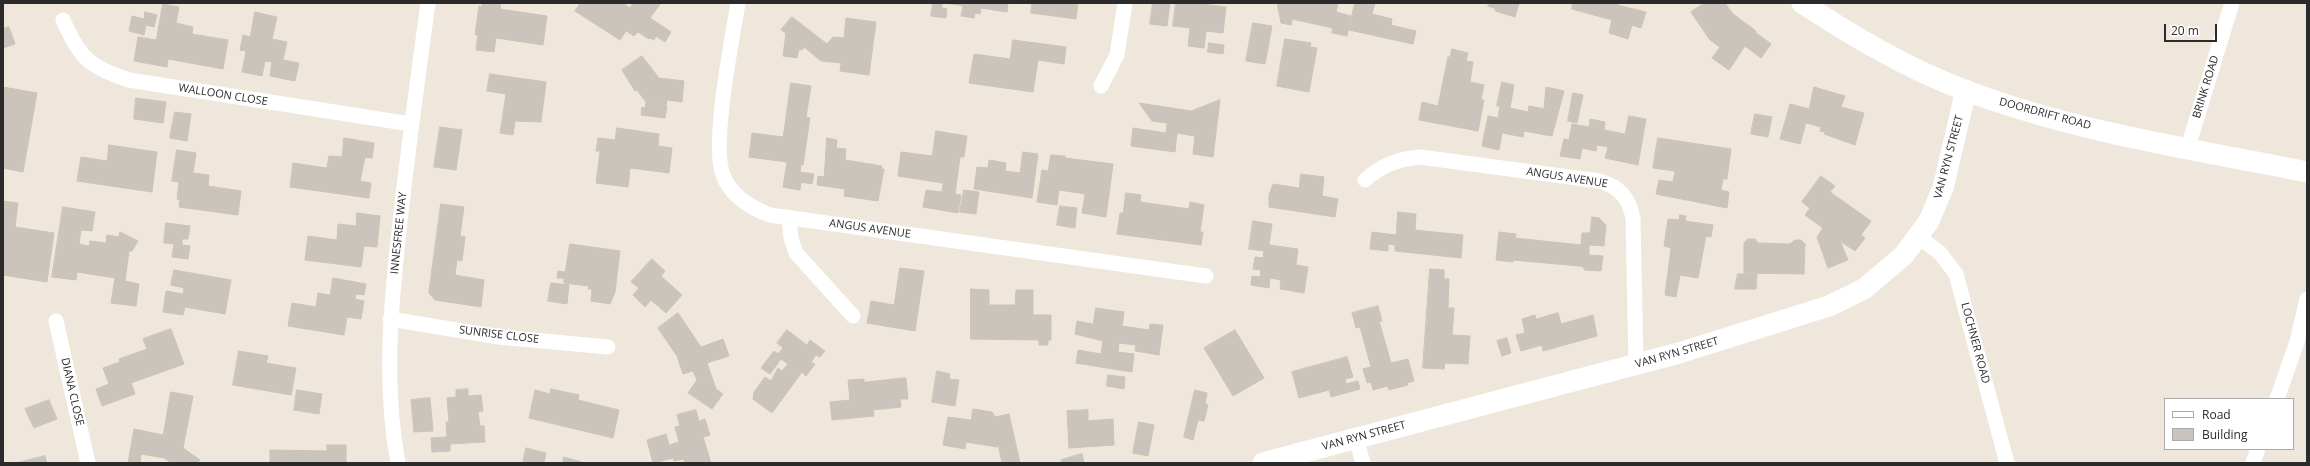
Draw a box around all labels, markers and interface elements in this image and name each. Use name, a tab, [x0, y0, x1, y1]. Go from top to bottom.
scale bar	[2166, 16, 2219, 42]
text: 20 m	[2171, 22, 2199, 39]
street label: BRINK ROAD	[2190, 54, 2222, 120]
street label: WALLOON CLOSE	[177, 81, 269, 109]
street label: DOORDRIFT ROAD	[1998, 95, 2092, 133]
street label: VAN RYN STREET	[1932, 114, 1966, 200]
street label: ANGUS AVENUE	[1525, 165, 1609, 191]
street label: INNESFREE WAY	[388, 191, 410, 275]
street label: ANGUS AVENUE	[828, 217, 912, 241]
street label: LOCHNER ROAD	[1958, 301, 1992, 385]
street label: SUNRISE CLOSE	[458, 324, 540, 346]
street label: VAN RYN STREET	[1634, 335, 1720, 371]
street label: DIANA CLOSE	[58, 357, 86, 427]
legend	[2164, 398, 2294, 450]
text: Road	[2202, 406, 2231, 423]
street label: VAN RYN STREET	[1321, 419, 1407, 453]
text: Building	[2202, 426, 2247, 443]

